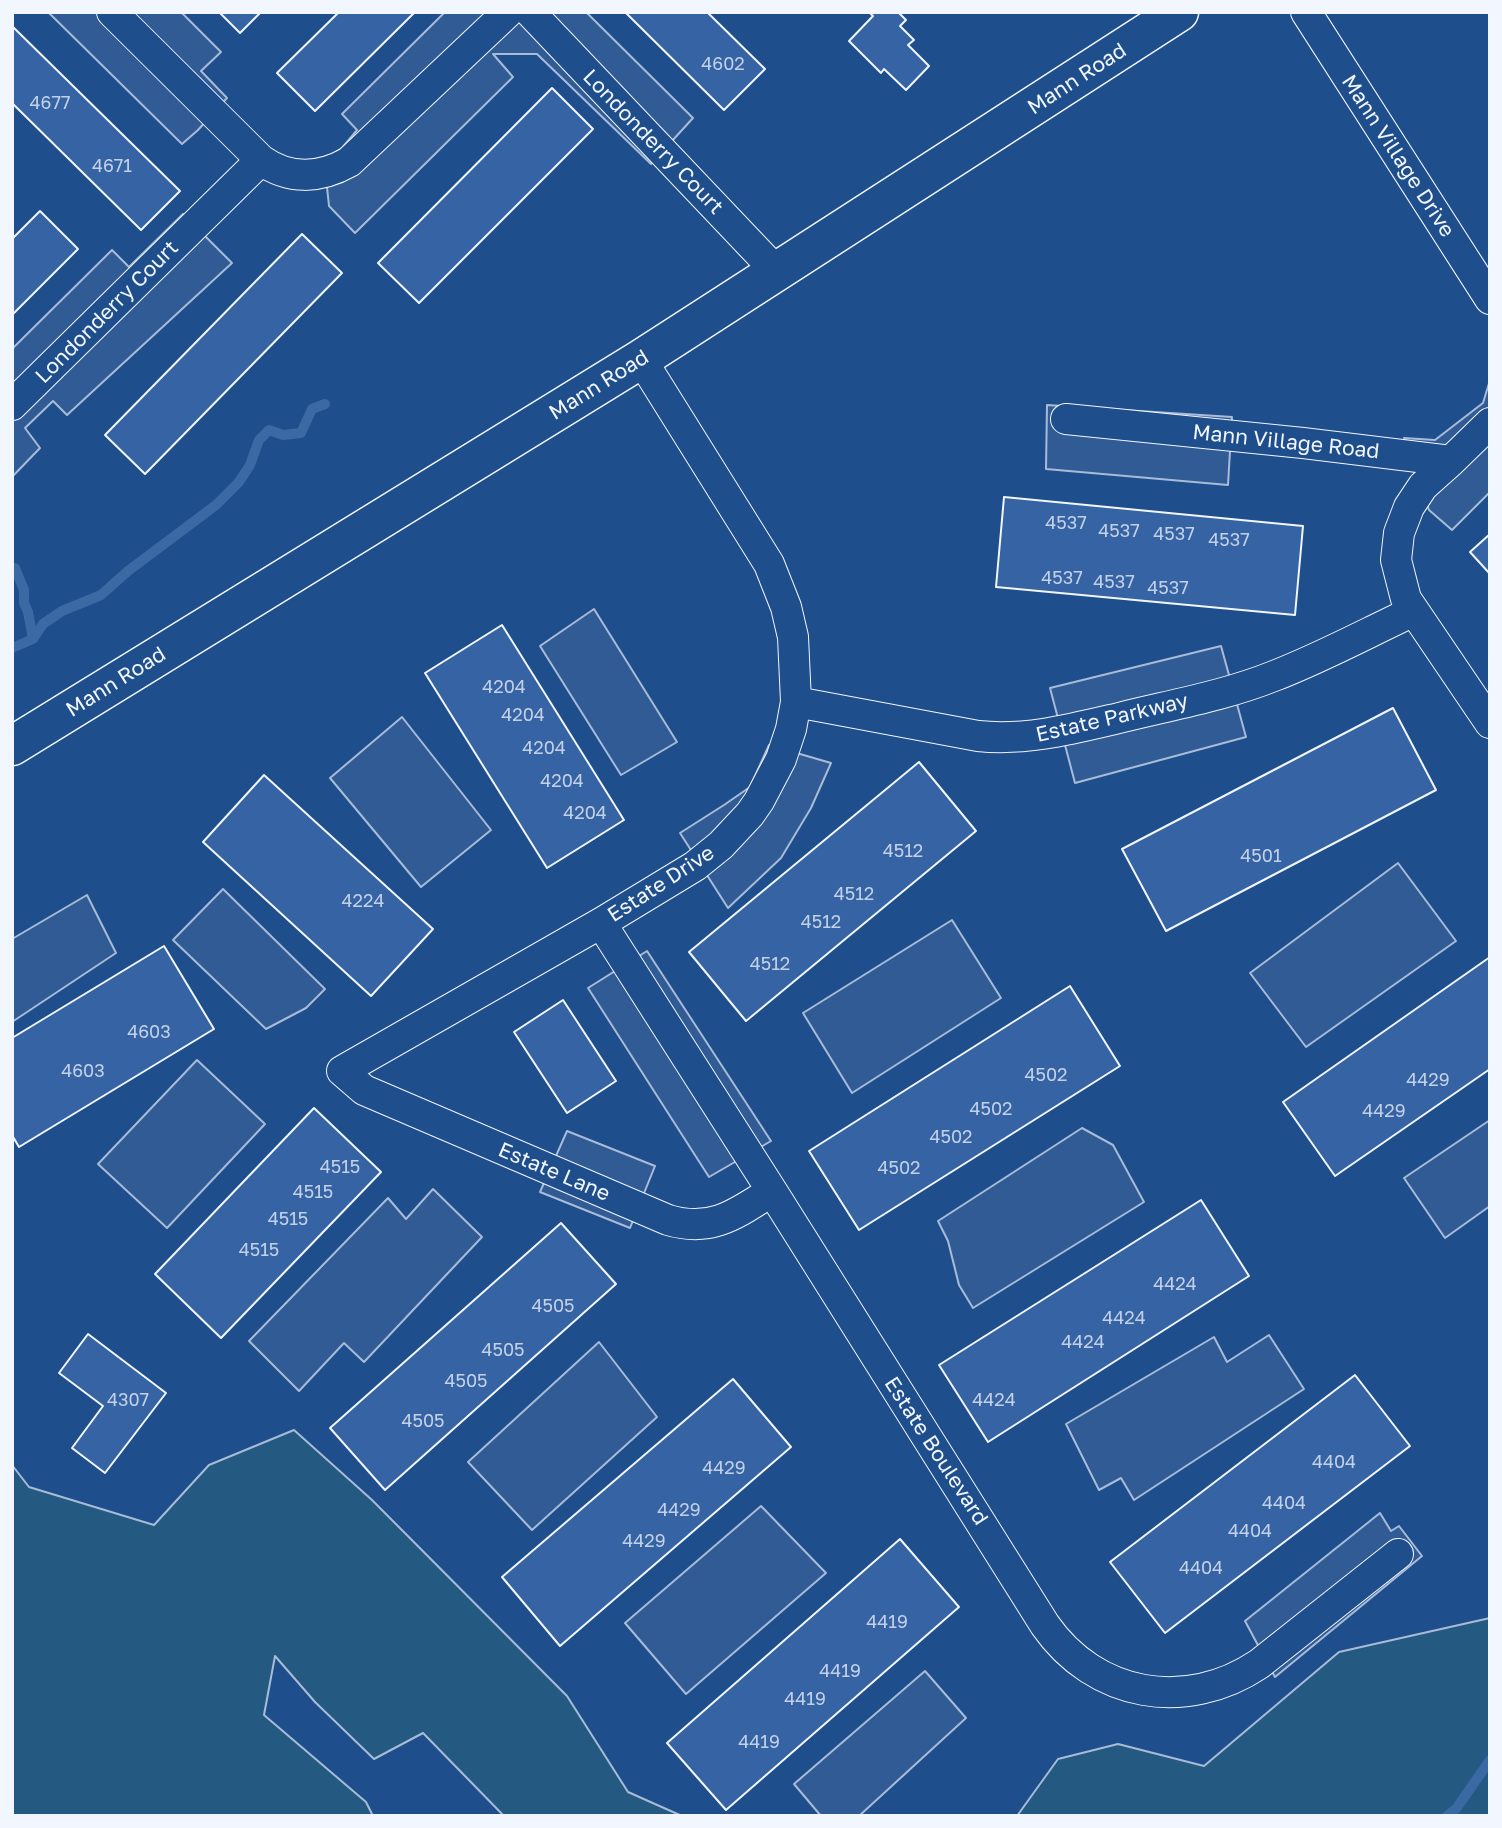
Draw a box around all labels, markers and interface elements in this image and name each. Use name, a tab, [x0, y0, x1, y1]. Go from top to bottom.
street label: Mann Road	[1023, 38, 1131, 120]
house number: 4602	[701, 53, 745, 75]
street label: Londonderry Court	[577, 64, 729, 220]
street label: Mann Village Drive	[1336, 70, 1460, 242]
house number: 4677	[30, 92, 70, 114]
house number: 4671	[92, 155, 132, 177]
street label: Londonderry Court	[30, 235, 184, 389]
street label: Mann Road	[545, 345, 653, 425]
street label: Mann Village Road	[1191, 420, 1381, 464]
house number: 4537	[1045, 512, 1087, 534]
house number: 4537	[1098, 520, 1140, 542]
house number: 4537	[1153, 523, 1195, 545]
house number: 4537	[1208, 529, 1250, 551]
house number: 4537	[1041, 567, 1083, 589]
house number: 4537	[1093, 571, 1135, 593]
house number: 4537	[1147, 577, 1189, 599]
street label: Mann Road	[62, 642, 170, 722]
house number: 4204	[482, 676, 526, 698]
street label: Estate Parkway	[1034, 688, 1190, 748]
house number: 4204	[501, 704, 545, 726]
house number: 4204	[522, 737, 566, 759]
house number: 4204	[540, 770, 584, 792]
house number: 4204	[563, 802, 607, 824]
street label: Estate Drive	[603, 840, 719, 928]
house number: 4512	[883, 840, 923, 862]
house number: 4501	[1240, 845, 1282, 867]
house number: 4512	[834, 883, 874, 905]
house number: 4224	[342, 890, 384, 912]
house number: 4512	[801, 911, 841, 933]
house number: 4512	[750, 953, 790, 975]
house number: 4603	[127, 1021, 171, 1043]
house number: 4603	[61, 1060, 105, 1082]
house number: 4502	[1024, 1064, 1068, 1086]
house number: 4429	[1406, 1069, 1450, 1091]
house number: 4502	[969, 1098, 1013, 1120]
house number: 4429	[1362, 1100, 1406, 1122]
house number: 4502	[929, 1126, 973, 1148]
street label: Estate Lane	[494, 1137, 614, 1207]
house number: 4515	[320, 1156, 360, 1178]
house number: 4502	[877, 1157, 921, 1179]
house number: 4515	[293, 1181, 333, 1203]
house number: 4515	[268, 1208, 308, 1230]
house number: 4515	[239, 1239, 279, 1261]
house number: 4424	[1153, 1273, 1197, 1295]
house number: 4505	[531, 1295, 575, 1317]
house number: 4424	[1102, 1307, 1146, 1329]
house number: 4424	[1061, 1331, 1105, 1353]
house number: 4505	[481, 1339, 525, 1361]
house number: 4505	[444, 1370, 488, 1392]
street label: Estate Boulevard	[879, 1372, 993, 1530]
house number: 4307	[107, 1389, 149, 1411]
house number: 4424	[972, 1389, 1016, 1411]
house number: 4505	[401, 1410, 445, 1432]
house number: 4404	[1312, 1451, 1356, 1473]
house number: 4429	[702, 1457, 746, 1479]
house number: 4404	[1262, 1492, 1306, 1514]
house number: 4429	[657, 1499, 701, 1521]
house number: 4404	[1228, 1520, 1272, 1542]
house number: 4429	[622, 1530, 666, 1552]
house number: 4404	[1179, 1557, 1223, 1579]
house number: 4419	[866, 1611, 908, 1633]
house number: 4419	[819, 1660, 861, 1682]
house number: 4419	[784, 1688, 826, 1710]
house number: 4419	[738, 1731, 780, 1753]

